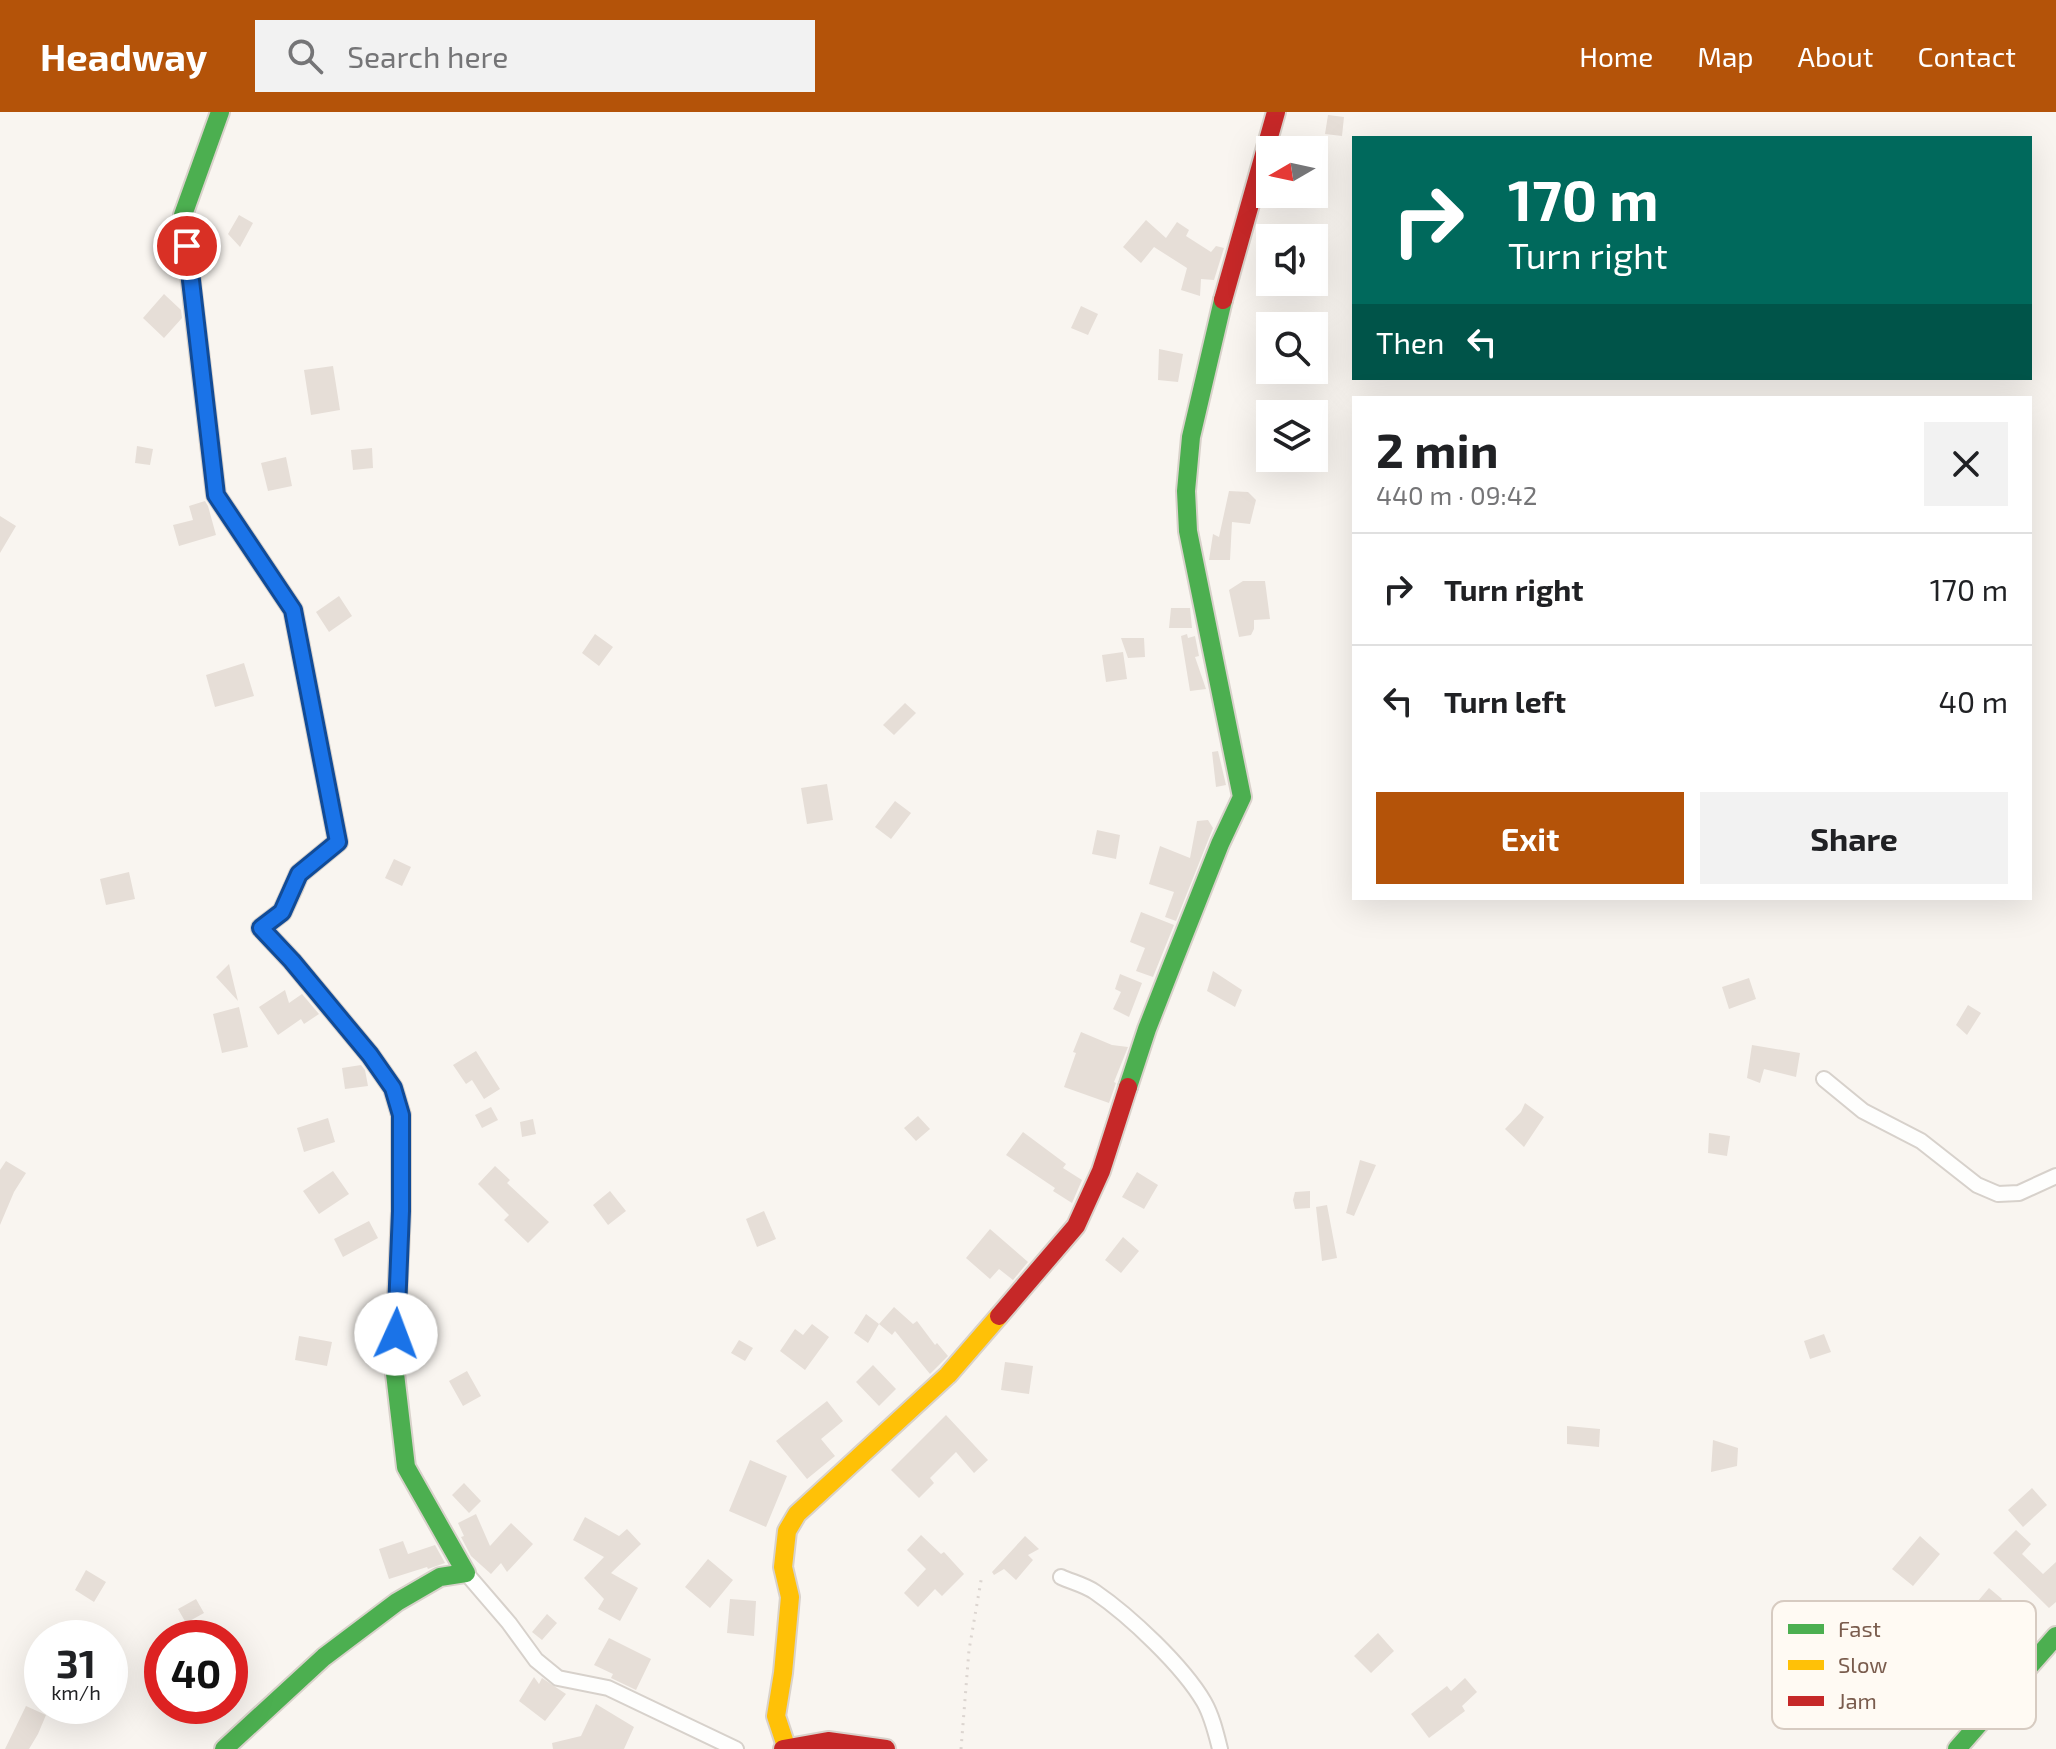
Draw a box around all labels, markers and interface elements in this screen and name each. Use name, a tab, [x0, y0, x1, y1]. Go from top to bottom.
search box	[255, 20, 815, 92]
text: Headway	[40, 33, 207, 79]
icon: search	[283, 34, 327, 78]
text: Search here	[347, 38, 508, 74]
text: Home	[1579, 39, 1653, 73]
text: Map	[1697, 39, 1754, 73]
text: About	[1798, 39, 1873, 73]
text: Contact	[1917, 39, 2016, 73]
north arrow	[1256, 136, 1328, 208]
map controls	[1256, 136, 1328, 472]
text: 170 m	[1508, 165, 1659, 232]
icon: right	[1376, 168, 1480, 272]
pin	[153, 212, 221, 280]
icon: arrive	[165, 224, 209, 268]
button: sound	[1256, 224, 1328, 296]
text: Turn right	[1508, 233, 1668, 276]
button: search	[1256, 312, 1328, 384]
icon: left	[1460, 320, 1504, 364]
text: Then	[1376, 324, 1444, 360]
button: layers	[1256, 400, 1328, 472]
text: 2 min	[1376, 420, 1499, 478]
button: close	[1924, 422, 2008, 506]
text: 440 m · 09:42	[1376, 479, 1537, 510]
icon: right	[1376, 567, 1420, 611]
text: Turn right	[1444, 571, 1584, 607]
text: 170 m	[1930, 571, 2008, 607]
icon: left	[1376, 679, 1420, 723]
text: Turn left	[1444, 683, 1566, 719]
text: 40 m	[1938, 683, 2008, 719]
button: Exit	[1376, 792, 1684, 884]
button: Share	[1700, 792, 2008, 884]
position arrow	[354, 1292, 438, 1376]
legend	[1772, 1601, 2036, 1729]
text: Fast	[1838, 1615, 1881, 1641]
speed limit sign: 40	[144, 1620, 248, 1724]
text: 31	[56, 1638, 96, 1686]
text: Slow	[1838, 1651, 1887, 1677]
text: km/h	[51, 1680, 101, 1704]
text: Jam	[1838, 1687, 1877, 1713]

